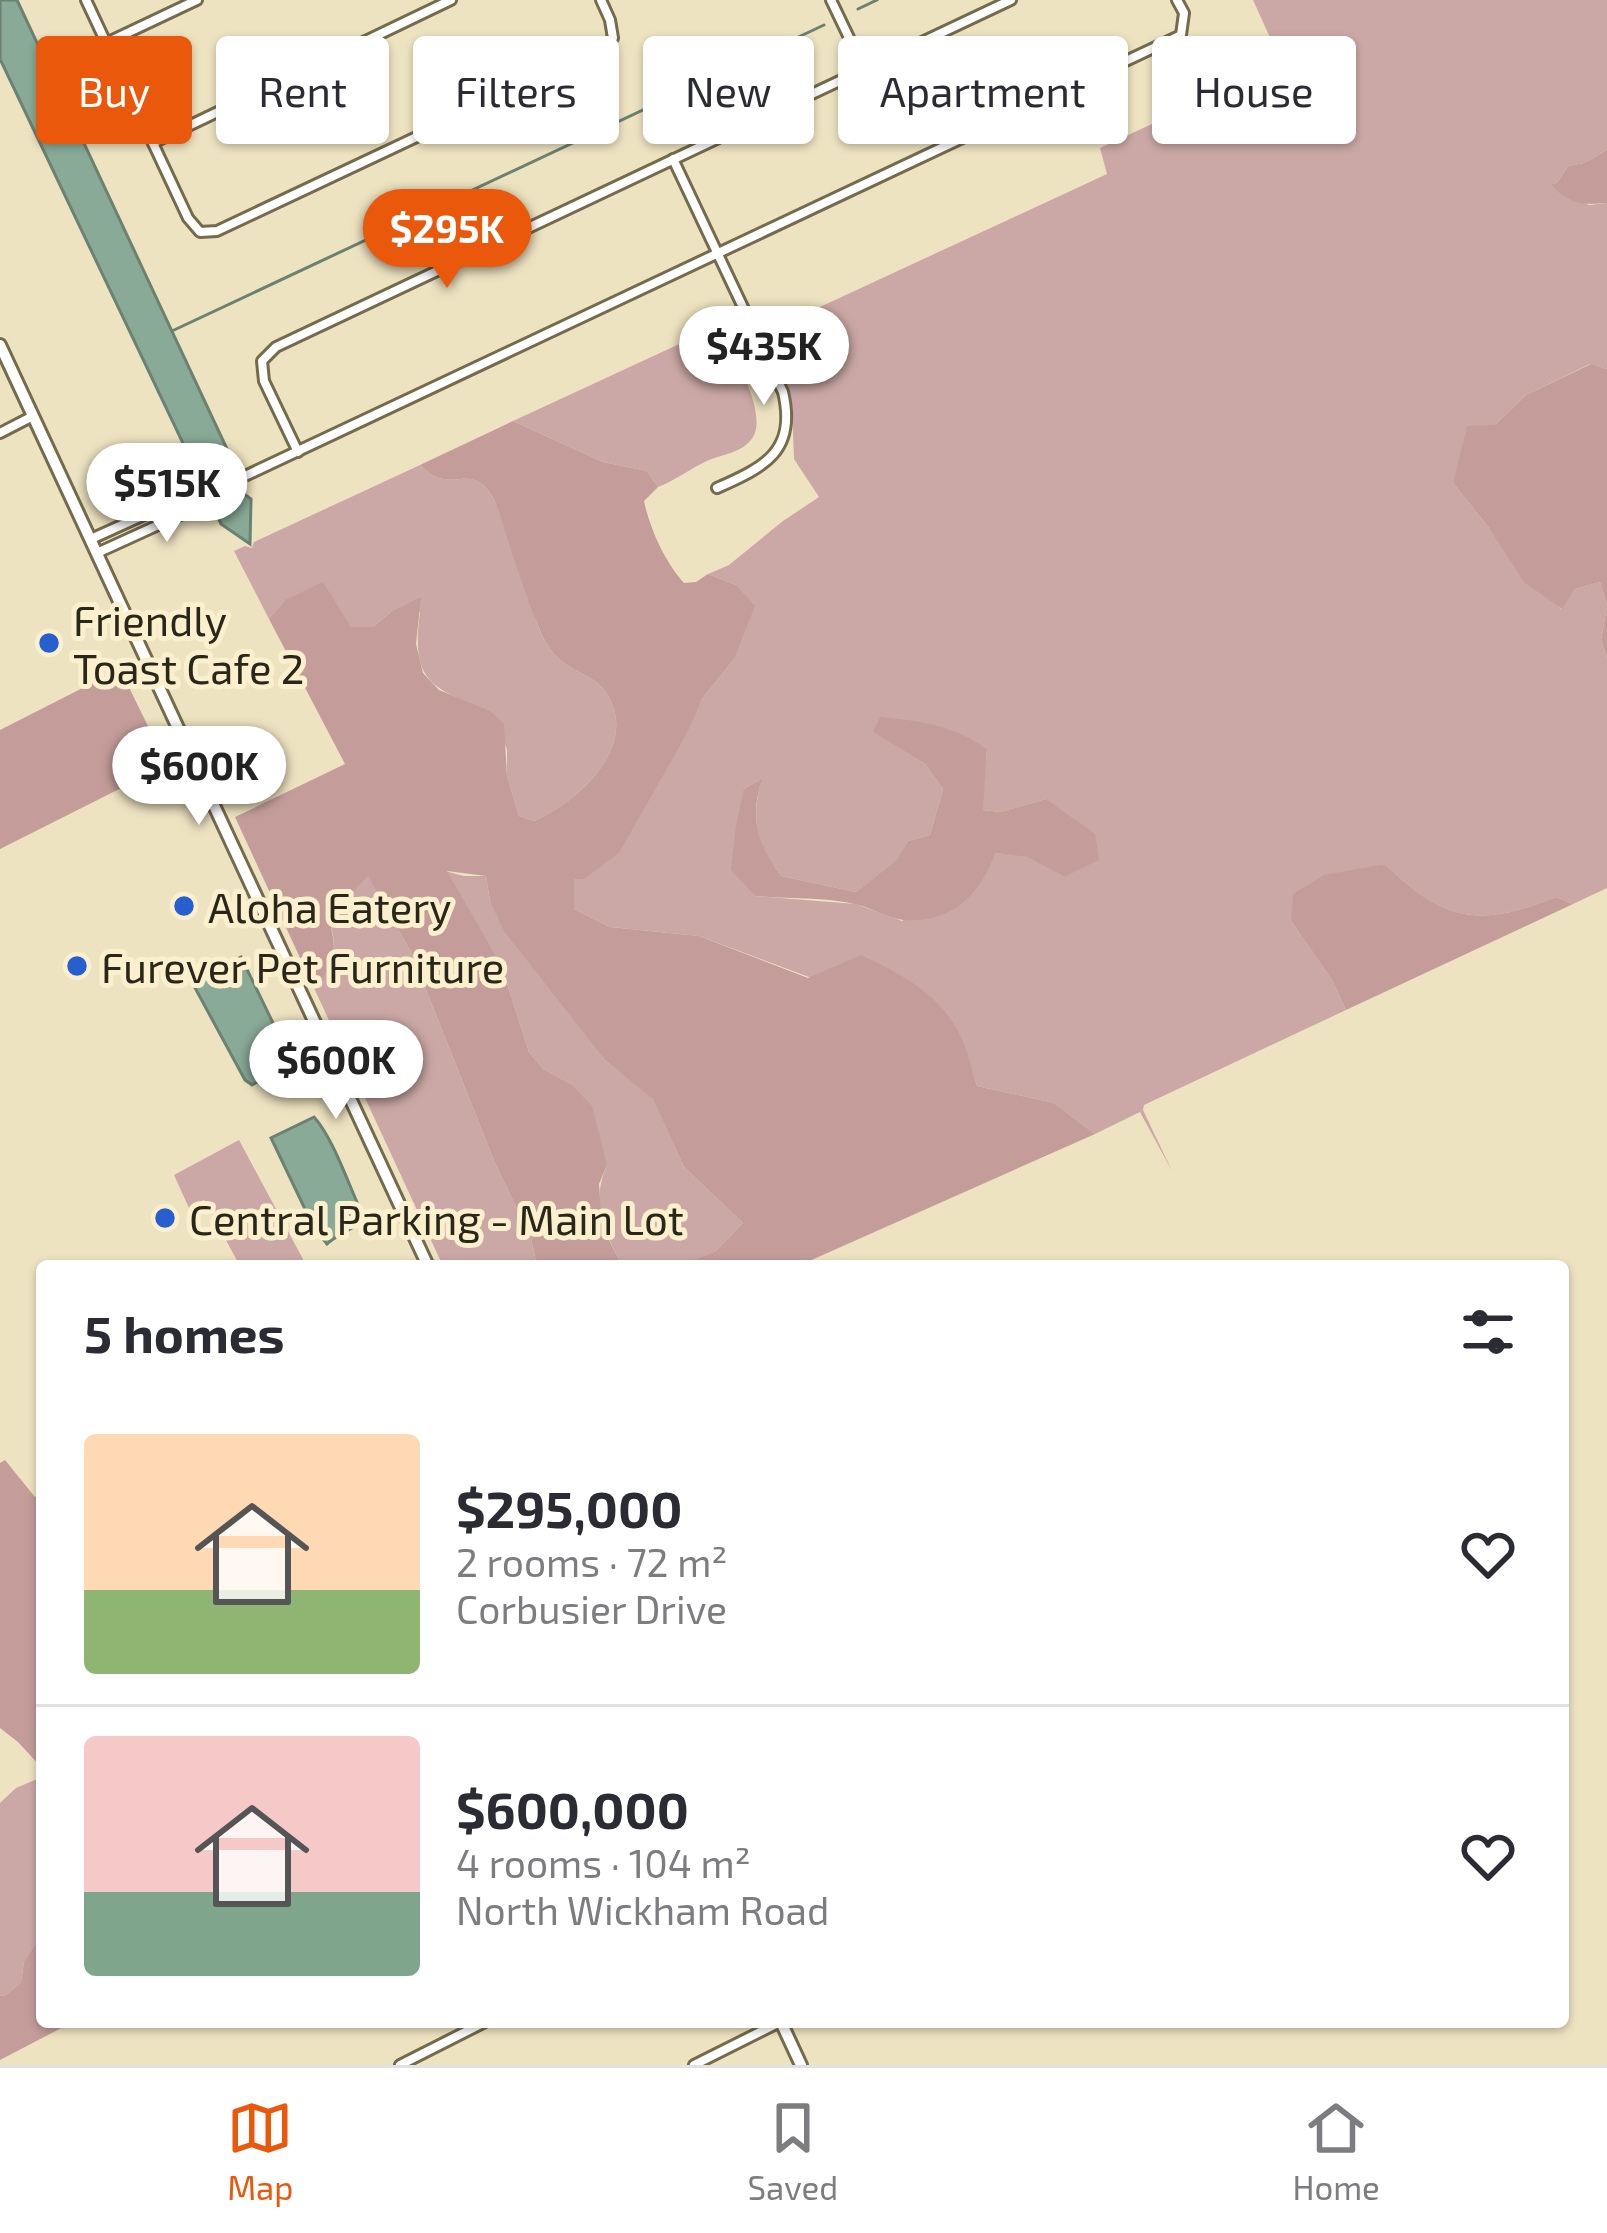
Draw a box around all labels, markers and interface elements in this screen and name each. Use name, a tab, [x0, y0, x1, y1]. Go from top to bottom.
chip: Buy	[36, 36, 192, 144]
chip: Rent	[216, 36, 389, 144]
chip: Filters	[413, 36, 619, 144]
chip: New	[643, 36, 814, 144]
chip: Apartment	[838, 36, 1128, 144]
chip: House	[1152, 36, 1356, 144]
pin: $295K	[363, 189, 531, 291]
text: $295K	[390, 204, 504, 251]
pin: $435K	[680, 306, 848, 408]
text: $435K	[706, 321, 822, 368]
pin: $515K	[83, 443, 251, 545]
text: $515K	[113, 458, 221, 505]
place label: Friendly Toast Cafe 2	[73, 594, 304, 692]
marker: Friendly Toast Cafe 2	[36, 630, 62, 656]
pin: $600K	[115, 726, 283, 828]
text: $600K	[139, 741, 259, 788]
place label: Aloha Eatery	[208, 881, 451, 931]
marker: Aloha Eatery	[171, 893, 197, 919]
place label: Furever Pet Furniture	[101, 941, 504, 991]
marker: Furever Pet Furniture	[64, 953, 90, 979]
pin: $600K	[252, 1020, 420, 1122]
text: $600K	[276, 1035, 396, 1082]
place label: Central Parking - Main Lot	[189, 1193, 684, 1243]
marker: Central Parking - Main Lot	[152, 1205, 178, 1231]
icon: filters	[1455, 1299, 1521, 1365]
text: 5 homes	[84, 1302, 285, 1363]
text: $295,000	[456, 1477, 682, 1538]
icon: home	[180, 1482, 324, 1626]
icon: heart	[1455, 1521, 1521, 1587]
text: 2 rooms · 72 m²	[456, 1538, 728, 1585]
text: Corbusier Drive	[456, 1585, 727, 1632]
text: $600,000	[456, 1778, 689, 1839]
icon: home	[180, 1784, 324, 1928]
icon: heart	[1455, 1823, 1521, 1889]
text: 4 rooms · 104 m²	[456, 1839, 751, 1886]
text: North Wickham Road	[456, 1886, 829, 1933]
tab: Map	[227, 2095, 293, 2207]
tab: Saved	[748, 2095, 838, 2207]
tab: Home	[1292, 2095, 1380, 2207]

